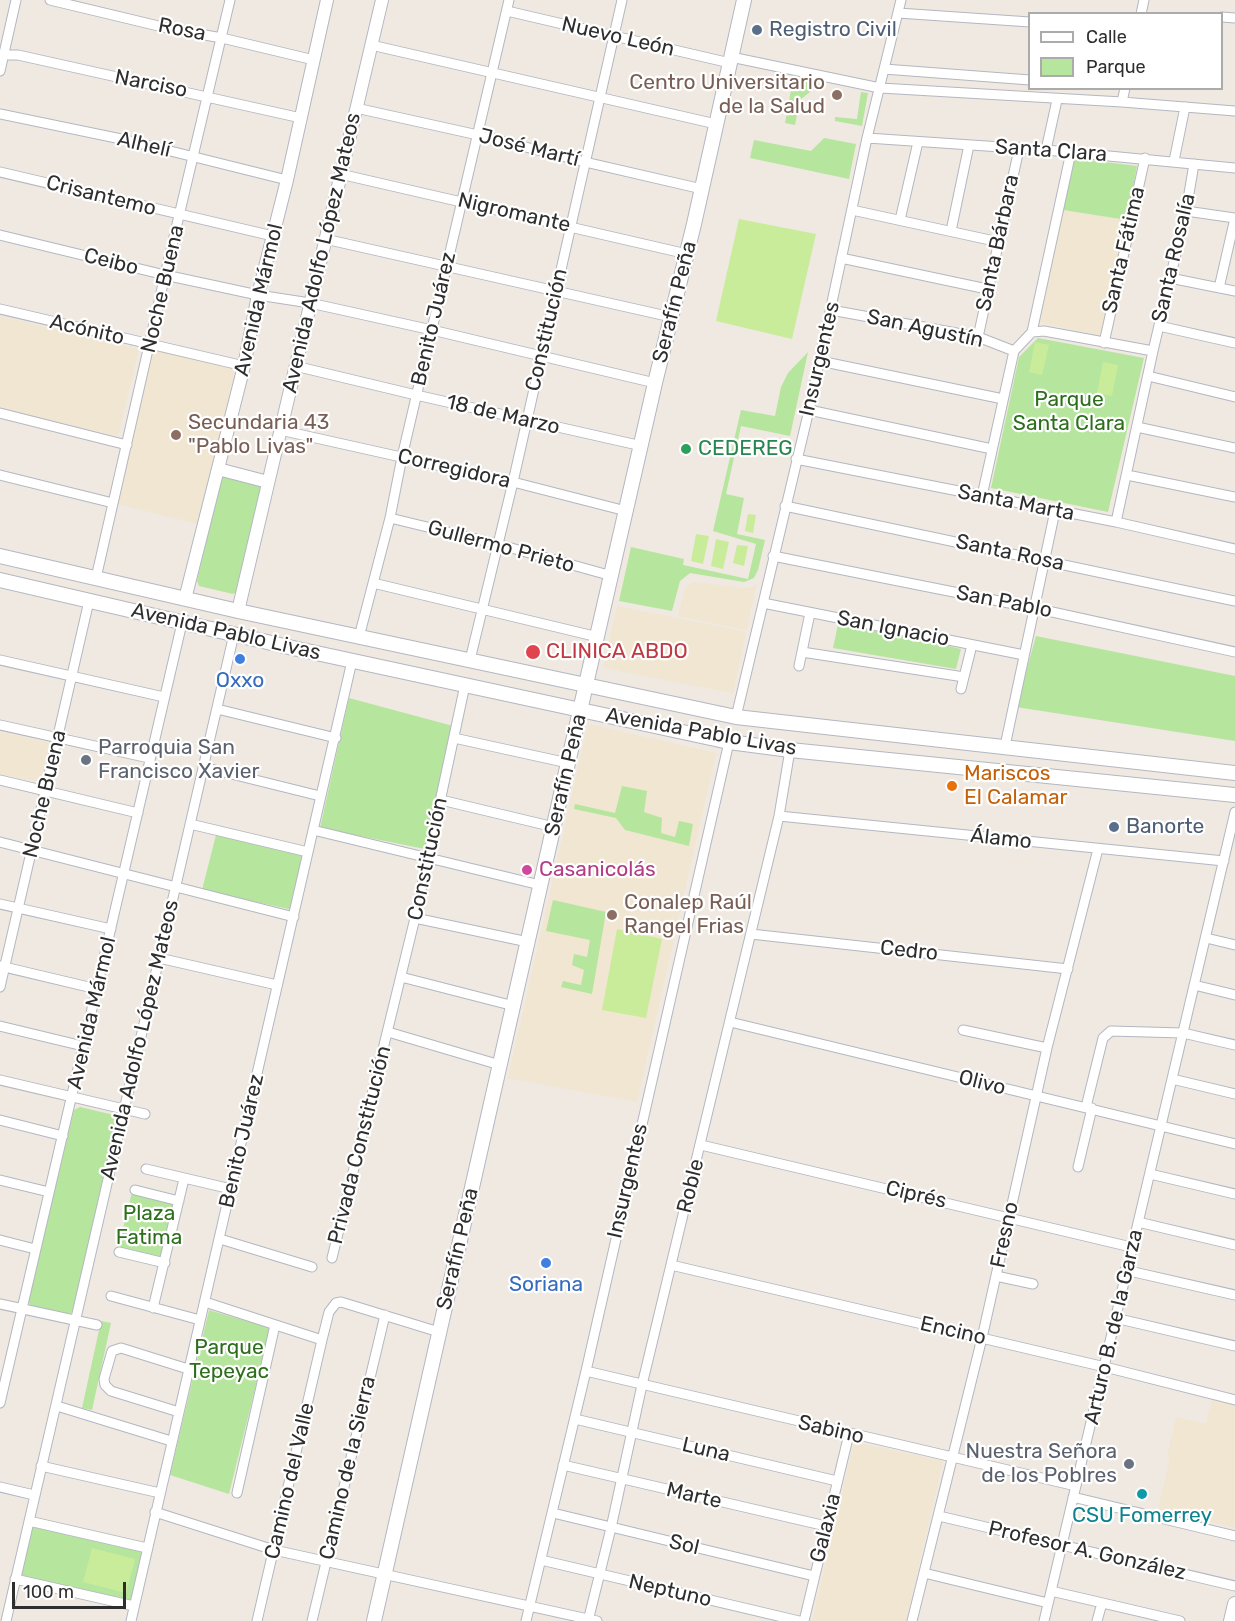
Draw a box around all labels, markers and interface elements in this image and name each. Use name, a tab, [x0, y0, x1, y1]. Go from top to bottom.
street label: Nuevo León	[559, 12, 677, 62]
legend	[1028, 12, 1223, 90]
street label: Rosa	[156, 13, 208, 47]
place label: Registro Civil	[769, 17, 897, 43]
marker: Registro Civil	[750, 23, 764, 37]
text: Calle	[1086, 26, 1127, 48]
text: Parque	[1086, 56, 1146, 78]
street label: Narciso	[113, 65, 189, 103]
place label: Centro Universitario de la Salud	[629, 70, 825, 120]
marker: Centro Universitario de la Salud	[830, 88, 844, 102]
street label: Avenida Adolfo López Mateos	[277, 110, 367, 396]
street label: José Martí	[476, 123, 582, 173]
street label: Alhelí	[115, 127, 173, 163]
street label: Santa Clara	[994, 135, 1108, 167]
street label: Crisantemo	[43, 170, 159, 222]
street label: Santa Bárbara	[971, 172, 1025, 314]
street label: Santa Fátima	[1097, 184, 1151, 316]
street label: Nigromante	[455, 188, 573, 238]
street label: Santa Rosalía	[1147, 191, 1201, 325]
street label: Avenida Mármol	[229, 221, 289, 379]
street label: Noche Buena	[136, 222, 190, 356]
street label: Serafín Peña	[648, 238, 702, 366]
street label: Ceibo	[81, 243, 141, 281]
street label: Benito Juárez	[406, 250, 462, 388]
street label: Constitución	[521, 266, 573, 394]
street label: Insurgentes	[795, 299, 845, 419]
street label: San Agustín	[864, 304, 986, 354]
street label: Acónito	[47, 309, 127, 351]
park label: Parque Santa Clara	[1013, 387, 1125, 437]
street label: 18 de Marzo	[444, 390, 562, 440]
place label: Secundaria 43 "Pablo Livas"	[188, 410, 329, 460]
marker: Secundaria 43 "Pablo Livas"	[169, 428, 183, 442]
place label: CEDEREG	[698, 436, 793, 462]
marker: CEDEREG	[679, 442, 693, 456]
street label: Corregidora	[395, 444, 513, 494]
street label: Santa Marta	[956, 479, 1076, 527]
street label: Gullermo Prieto	[425, 515, 577, 579]
street label: Santa Rosa	[954, 529, 1066, 577]
street label: San Pablo	[954, 580, 1054, 624]
street label: Avenida Pablo Livas	[129, 598, 323, 666]
street label: San Ignacio	[835, 606, 951, 652]
place label: CLINICA ABDO	[546, 639, 688, 665]
marker: CLINICA ABDO	[524, 643, 542, 661]
marker: Oxxo	[233, 652, 247, 666]
place label: Oxxo	[216, 668, 264, 694]
street label: Avenida Pablo Livas	[604, 703, 798, 761]
street label: Serafín Peña	[540, 711, 592, 839]
street label: Noche Buena	[18, 727, 72, 861]
place label: Parroquia San Francisco Xavier	[98, 735, 259, 785]
marker: Parroquia San Francisco Xavier	[79, 753, 93, 767]
place label: Mariscos El Calamar	[964, 761, 1067, 811]
marker: Mariscos El Calamar	[945, 779, 959, 793]
street label: Constitución	[403, 795, 453, 923]
place label: Banorte	[1126, 814, 1204, 840]
marker: Banorte	[1107, 820, 1121, 834]
street label: Álamo	[969, 823, 1033, 855]
place label: Casanicolás	[539, 857, 656, 883]
marker: Casanicolás	[520, 863, 534, 877]
place label: Conalep Raúl Rangel Frias	[624, 890, 752, 940]
street label: Avenida Adolfo López Mateos	[95, 897, 185, 1183]
marker: Conalep Raúl Rangel Frias	[605, 908, 619, 922]
street label: Avenida Mármol	[62, 934, 122, 1092]
street label: Cedro	[879, 935, 939, 967]
street label: Privada Constitución	[323, 1043, 397, 1247]
street label: Olivo	[956, 1065, 1008, 1101]
street label: Benito Juárez	[214, 1072, 270, 1210]
street label: Insurgentes	[603, 1121, 653, 1241]
street label: Roble	[672, 1156, 710, 1216]
street label: Ciprés	[883, 1176, 949, 1214]
street label: Serafín Peña	[432, 1185, 484, 1313]
street label: Fresno	[986, 1200, 1024, 1270]
park label: Plaza Fatima	[116, 1201, 182, 1251]
street label: Arturo B. de la Garza	[1079, 1227, 1149, 1427]
marker: Soriana	[539, 1256, 553, 1270]
place label: Soriana	[509, 1272, 583, 1298]
street label: Encino	[918, 1311, 988, 1351]
park label: Parque Tepeyac	[189, 1335, 269, 1385]
street label: Camino de la Sierra	[315, 1374, 381, 1562]
street label: Camino del Valle	[260, 1400, 320, 1562]
street label: Sabino	[796, 1410, 866, 1450]
street label: Luna	[680, 1432, 732, 1468]
place label: Nuestra Señora de los Poblres	[966, 1439, 1117, 1489]
marker: Nuestra Señora de los Poblres	[1122, 1457, 1136, 1471]
street label: Marte	[664, 1477, 724, 1515]
marker: CSU Fomerrey	[1135, 1487, 1149, 1501]
street label: Galaxia	[805, 1491, 847, 1565]
place label: CSU Fomerrey	[1072, 1503, 1212, 1529]
street label: Profesor A. González	[986, 1516, 1188, 1586]
street label: Sol	[666, 1529, 702, 1561]
street label: Neptuno	[626, 1569, 714, 1613]
scale bar	[15, 1570, 129, 1608]
text: 100 m	[23, 1581, 74, 1603]

